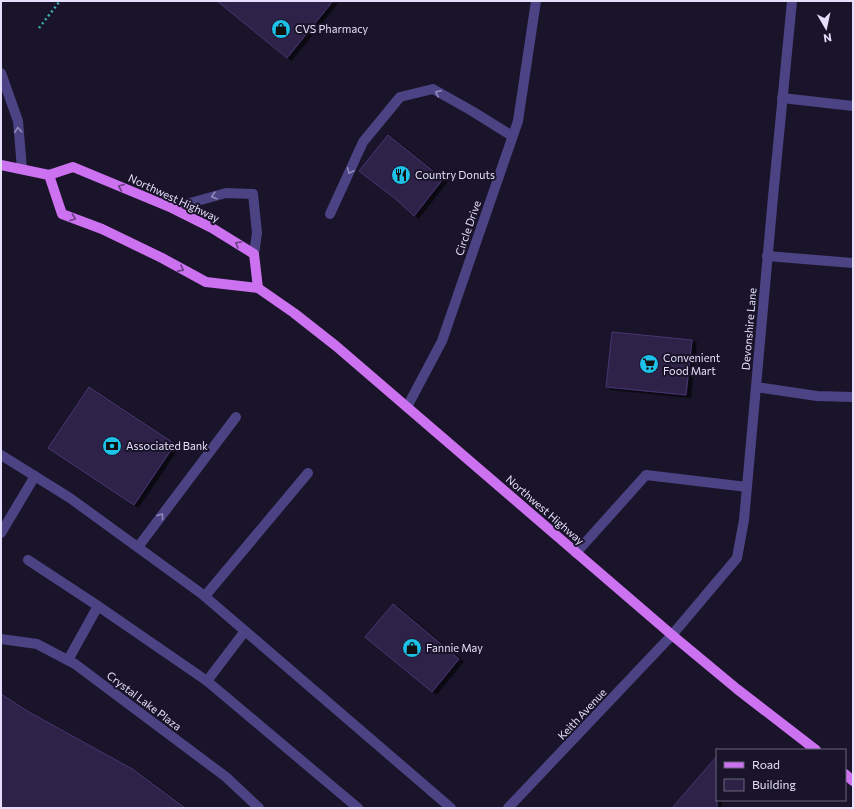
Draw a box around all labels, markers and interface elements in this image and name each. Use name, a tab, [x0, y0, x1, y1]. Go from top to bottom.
north arrow	[806, 8, 846, 48]
shop icon: CVS Pharmacy	[270, 18, 292, 40]
place label: CVS Pharmacy	[295, 22, 369, 35]
text: N	[823, 31, 833, 45]
one-way arrow	[435, 90, 442, 98]
one-way arrow	[14, 127, 23, 133]
restaurant icon: Country Donuts	[390, 164, 412, 186]
one-way arrow	[347, 167, 355, 174]
place label: Country Donuts	[415, 168, 495, 181]
street label: Northwest Highway	[127, 171, 222, 225]
one-way arrow	[118, 183, 125, 191]
one-way arrow	[211, 191, 218, 200]
street label: Circle Drive	[452, 198, 483, 257]
one-way arrow	[70, 214, 77, 222]
one-way arrow	[235, 242, 242, 249]
one-way arrow	[177, 264, 184, 271]
street label: Devonshire Lane	[738, 287, 759, 371]
place label: Convenient Food Mart	[663, 351, 721, 377]
supermarket icon: Convenient Food Mart	[638, 353, 660, 375]
bank icon: Associated Bank	[101, 435, 123, 457]
place label: Associated Bank	[126, 439, 208, 452]
street label: Northwest Highway	[504, 472, 587, 547]
one-way arrow	[156, 514, 163, 521]
shop icon: Fannie May	[401, 637, 423, 659]
place label: Fannie May	[426, 641, 483, 654]
street label: Crystal Lake Plaza	[104, 668, 184, 733]
street label: Keith Avenue	[555, 685, 609, 742]
legend	[716, 749, 846, 801]
text: Road	[752, 757, 780, 771]
text: Building	[752, 777, 796, 791]

